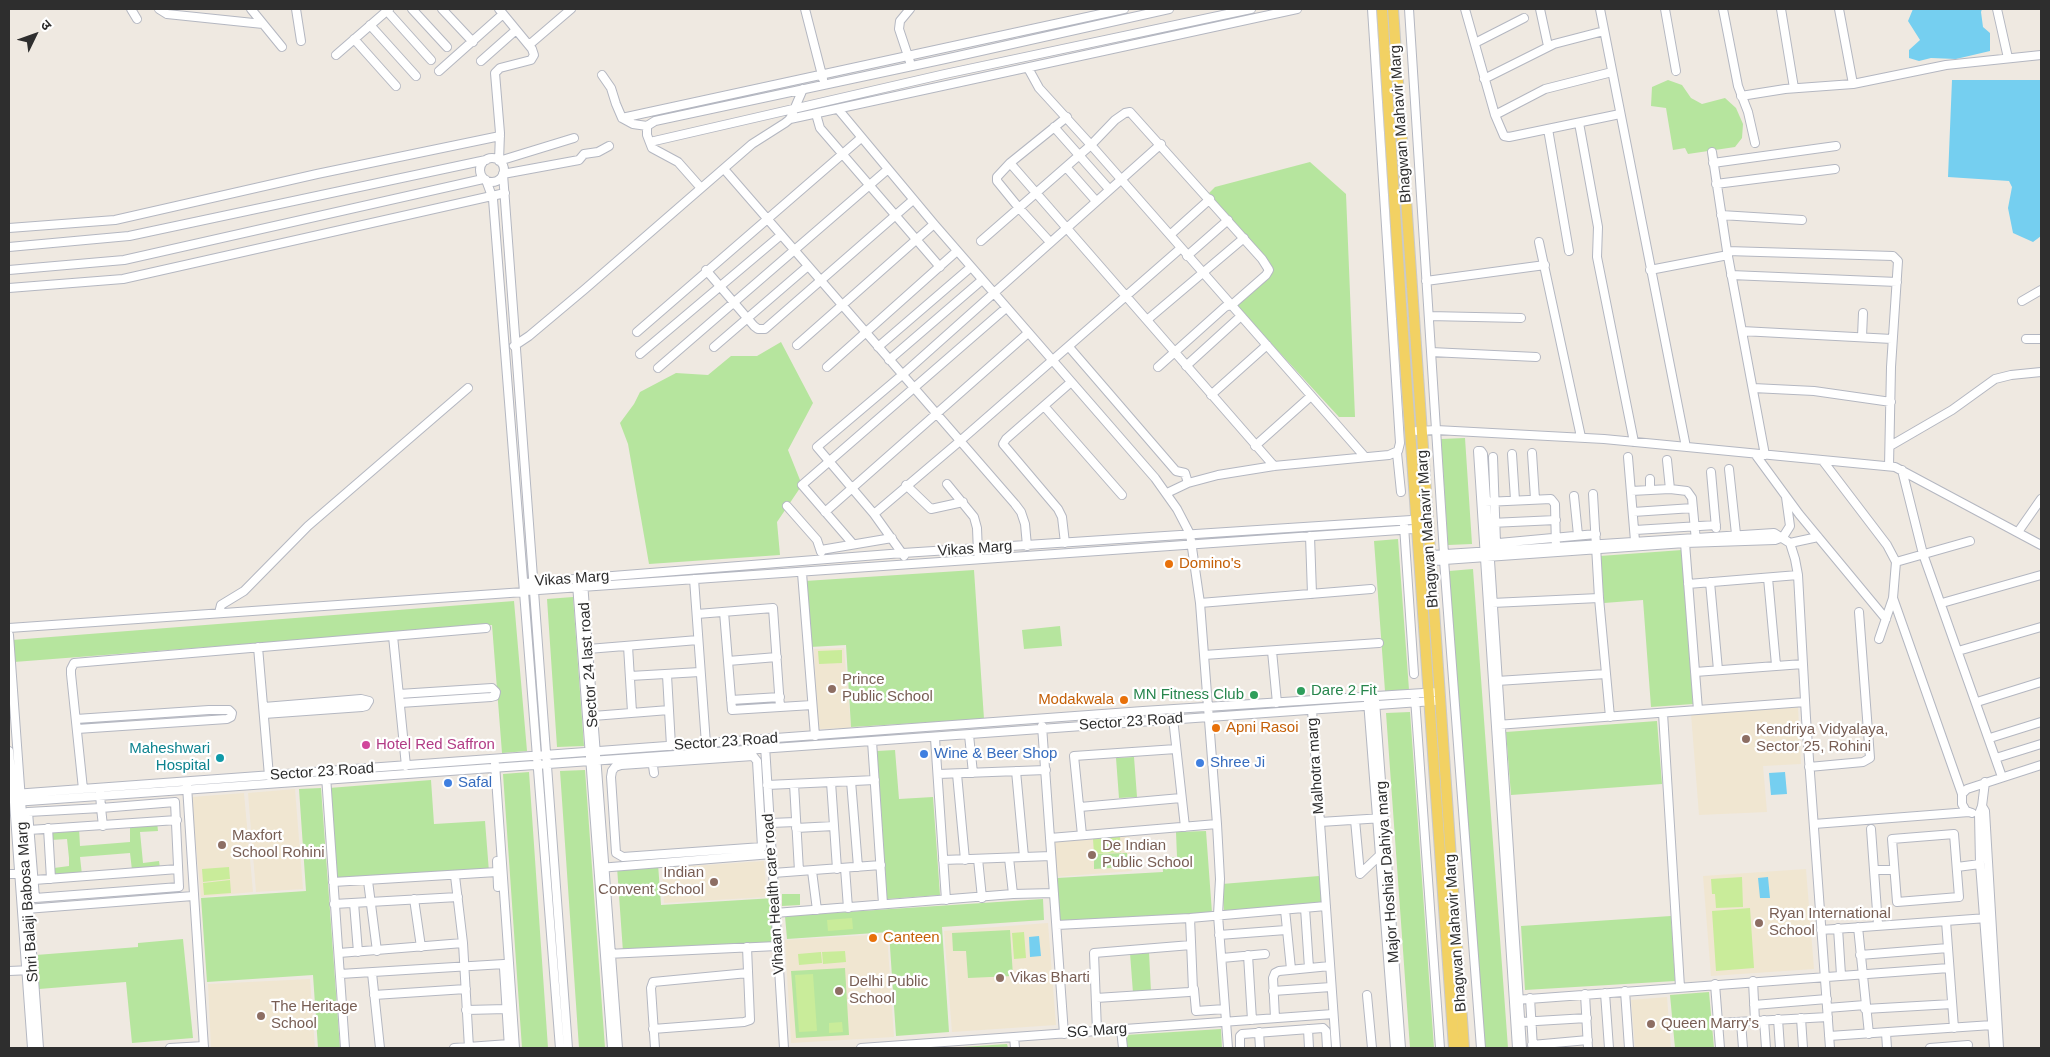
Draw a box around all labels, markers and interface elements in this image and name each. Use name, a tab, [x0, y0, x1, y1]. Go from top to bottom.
north arrow	[10, 10, 60, 60]
text: उ	[37, 17, 55, 33]
street label: Bhagwan Mahavir Marg	[1386, 44, 1416, 204]
street label: Bhagwan Mahavir Marg	[1413, 449, 1443, 609]
street label: Vikas Marg	[937, 537, 1013, 561]
place label: Domino's	[1179, 555, 1241, 573]
marker: Domino's	[1163, 558, 1175, 570]
street label: Vikas Marg	[534, 567, 610, 591]
street label: Sector 24 last road	[576, 602, 602, 728]
place label: Prince Public School	[842, 671, 933, 706]
place label: Dare 2 Fit	[1311, 682, 1377, 700]
marker: Prince Public School	[826, 683, 838, 695]
marker: Dare 2 Fit	[1295, 685, 1307, 697]
place label: MN Fitness Club	[1133, 686, 1244, 704]
marker: MN Fitness Club	[1248, 689, 1260, 701]
place label: Modakwala	[1038, 691, 1114, 709]
marker: Modakwala	[1118, 694, 1130, 706]
street label: Sector 23 Road	[1078, 709, 1184, 735]
street label: Malhotra marg	[1304, 717, 1328, 815]
place label: Apni Rasoi	[1226, 719, 1299, 737]
place label: Kendriya Vidyalaya, Sector 25, Rohini	[1756, 721, 1888, 756]
marker: Apni Rasoi	[1210, 722, 1222, 734]
street label: Sector 23 Road	[673, 729, 779, 755]
marker: Kendriya Vidyalaya, Sector 25, Rohini	[1740, 733, 1752, 745]
place label: Hotel Red Saffron	[376, 736, 495, 754]
marker: Hotel Red Saffron	[360, 739, 372, 751]
place label: Maheshwari Hospital	[129, 740, 210, 775]
place label: Wine & Beer Shop	[934, 745, 1057, 763]
marker: Wine & Beer Shop	[918, 748, 930, 760]
marker: Maheshwari Hospital	[214, 752, 226, 764]
place label: Shree Ji	[1210, 754, 1265, 772]
marker: Shree Ji	[1194, 757, 1206, 769]
street label: Sector 23 Road	[269, 759, 375, 785]
place label: Safal	[458, 774, 492, 792]
marker: Safal	[442, 777, 454, 789]
street label: Major Hoshiar Dahiya marg	[1373, 780, 1403, 964]
street label: Vihaan Health care road	[759, 813, 789, 975]
street label: Shri Balaji Babosa Marg	[13, 821, 43, 983]
place label: Maxfort School Rohini	[232, 827, 325, 862]
place label: De Indian Public School	[1102, 837, 1193, 872]
marker: Maxfort School Rohini	[216, 839, 228, 851]
marker: De Indian Public School	[1086, 849, 1098, 861]
street label: Bhagwan Mahavir Marg	[1441, 853, 1471, 1013]
place label: Indian Convent School	[598, 864, 704, 899]
marker: Indian Convent School	[708, 876, 720, 888]
place label: Ryan International School	[1769, 905, 1891, 940]
marker: Ryan International School	[1753, 917, 1765, 929]
place label: Canteen	[883, 929, 940, 947]
marker: Canteen	[867, 932, 879, 944]
place label: Vikas Bharti	[1010, 969, 1090, 987]
marker: Vikas Bharti	[994, 972, 1006, 984]
place label: Delhi Public School	[849, 973, 928, 1008]
marker: Delhi Public School	[833, 985, 845, 997]
place label: The Heritage School	[271, 998, 358, 1033]
marker: The Heritage School	[255, 1010, 267, 1022]
place label: Queen Marry's	[1661, 1015, 1759, 1033]
marker: Queen Marry's	[1645, 1018, 1657, 1030]
street label: SG Marg	[1066, 1020, 1128, 1042]

